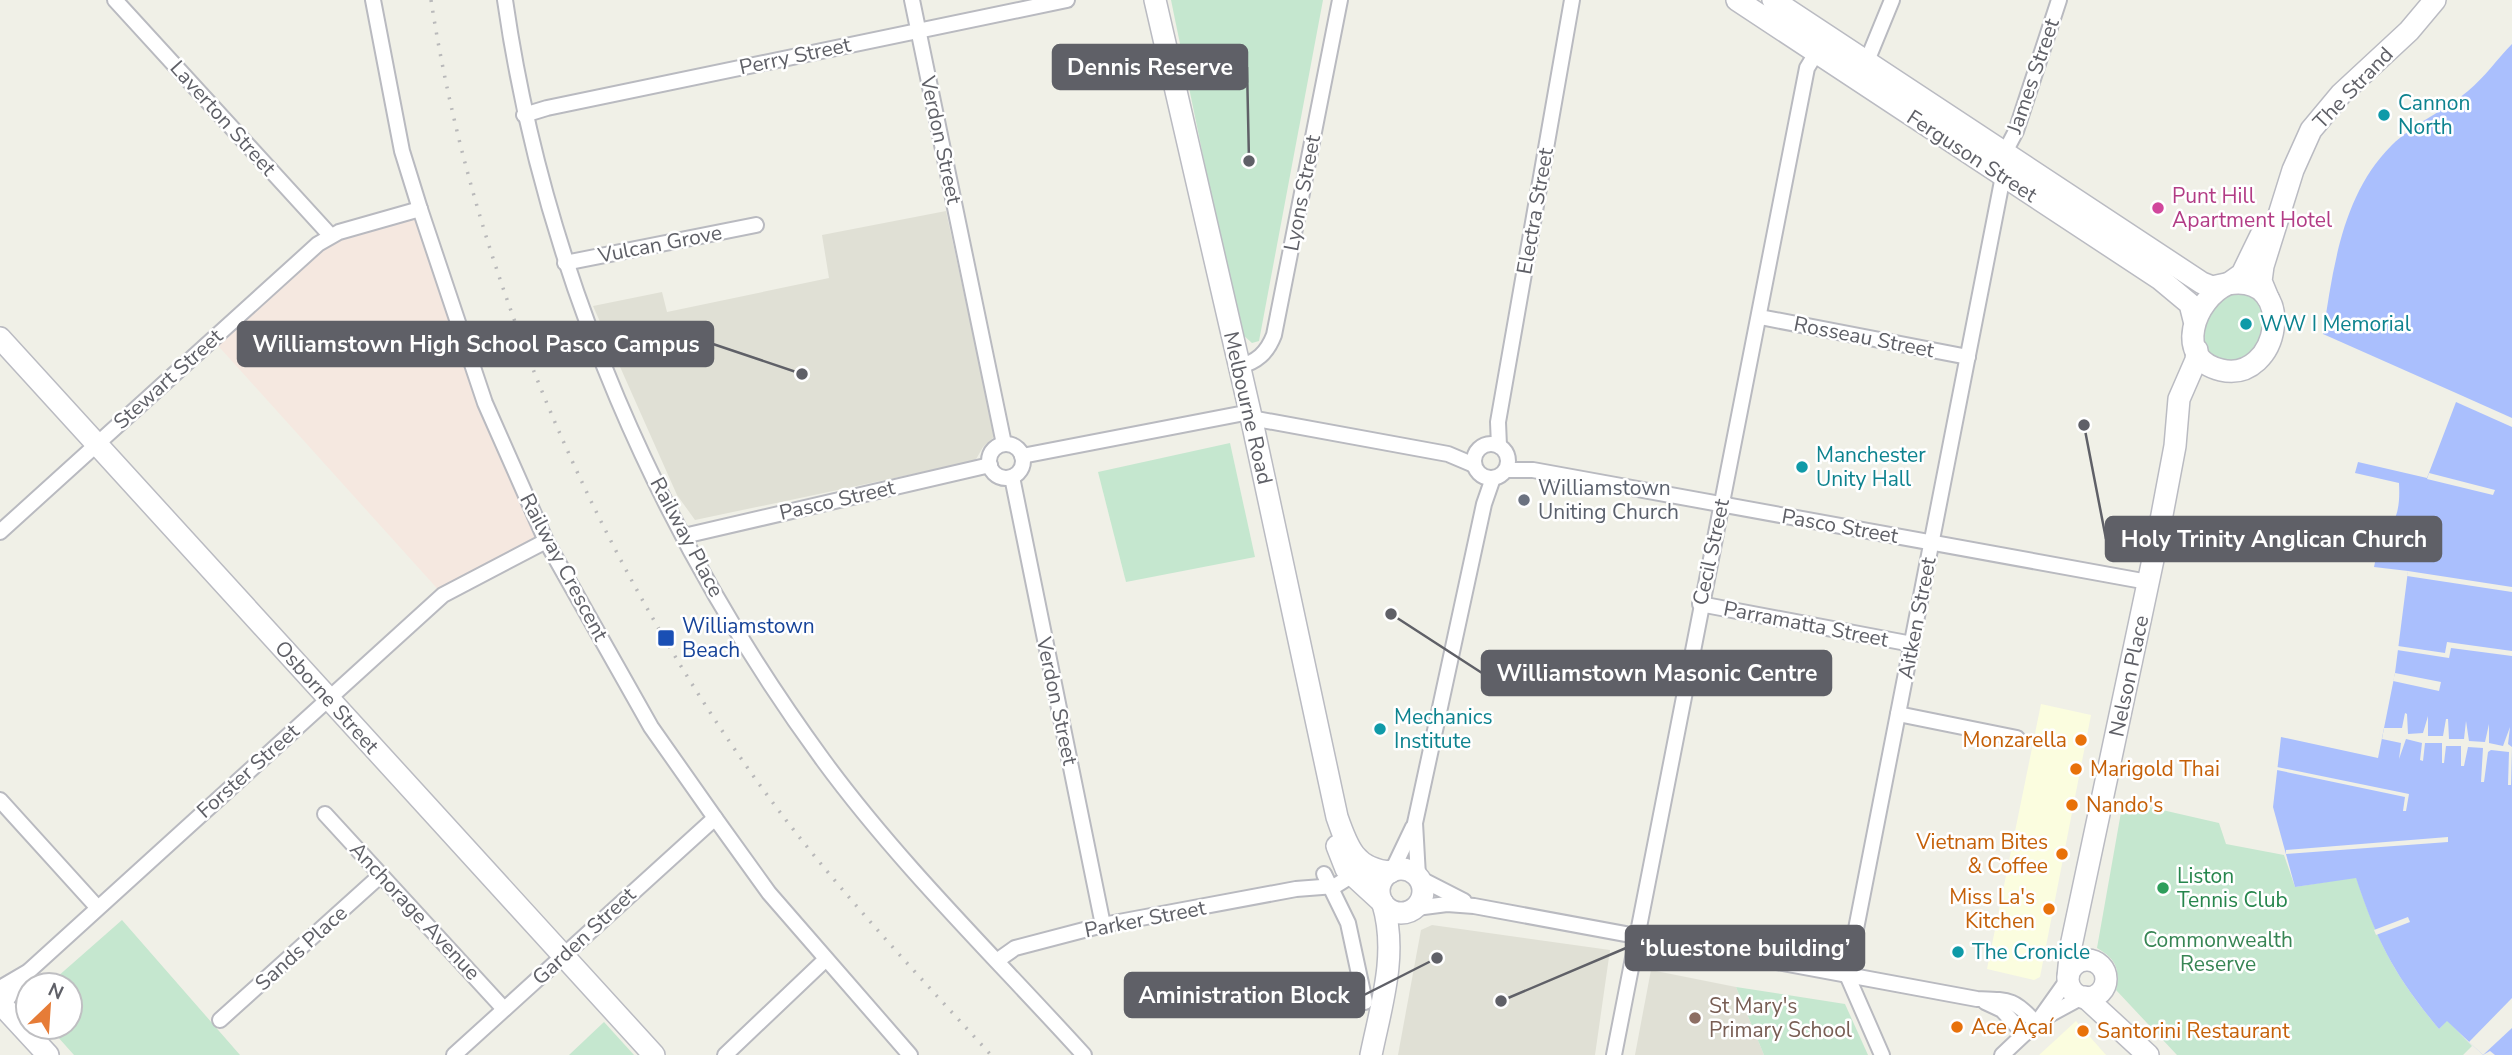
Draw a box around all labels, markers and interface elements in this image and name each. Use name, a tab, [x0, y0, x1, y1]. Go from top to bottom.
street label: James Street	[2000, 14, 2066, 138]
street label: Perry Street	[737, 30, 854, 81]
street label: The Strand	[2307, 41, 2399, 135]
callout: Dennis Reserve	[1053, 45, 1247, 89]
text: Dennis Reserve	[1067, 52, 1233, 83]
street label: Laverton Street	[164, 54, 283, 182]
street label: Verdon Street	[914, 72, 968, 207]
place label: Cannon North	[2398, 89, 2470, 141]
street label: Ferguson Street	[1901, 103, 2043, 209]
marker: Cannon North	[2376, 107, 2392, 123]
street label: Lyons Street	[1277, 132, 1327, 253]
street label: Electra Street	[1510, 145, 1560, 276]
place label: Punt Hill Apartment Hotel	[2172, 182, 2333, 234]
marker: Punt Hill Apartment Hotel	[2150, 200, 2166, 216]
street label: Vulcan Grove	[595, 218, 724, 270]
street label: Rosseau Street	[1791, 310, 1937, 364]
place label: WW I Memorial	[2260, 310, 2412, 338]
marker: WW I Memorial	[2238, 316, 2254, 332]
street label: Stewart Street	[107, 322, 229, 436]
callout: Williamstown High School Pasco Campus	[238, 322, 713, 366]
text: Williamstown High School Pasco Campus	[252, 329, 700, 360]
street label: Melbourne Road	[1217, 329, 1279, 487]
place label: Manchester Unity Hall	[1816, 441, 1926, 493]
marker: Manchester Unity Hall	[1794, 459, 1810, 475]
street label: Railway Place	[644, 472, 730, 602]
street label: Pasco Street	[776, 473, 898, 527]
place label: Williamstown Uniting Church	[1538, 474, 1679, 526]
street label: Railway Crescent	[513, 488, 615, 646]
marker: Williamstown Uniting Church	[1516, 492, 1532, 508]
street label: Cecil Street	[1686, 496, 1736, 608]
street label: Pasco Street	[1780, 502, 1901, 550]
callout: Holy Trinity Anglican Church	[2106, 517, 2441, 561]
text: Holy Trinity Anglican Church	[2121, 524, 2427, 555]
street label: Aitken Street	[1891, 554, 1943, 681]
street label: Parramatta Street	[1721, 594, 1891, 654]
place label: Williamstown Beach	[682, 612, 815, 664]
street label: Nelson Place	[2102, 613, 2156, 739]
marker: Williamstown Beach	[656, 628, 676, 648]
street label: Verdon Street	[1030, 633, 1084, 768]
street label: Osborne Street	[269, 634, 386, 760]
callout: Williamstown Masonic Centre	[1482, 651, 1831, 695]
text: Williamstown Masonic Centre	[1496, 658, 1818, 689]
place label: Mechanics Institute	[1394, 703, 1493, 755]
street label: Forster Street	[191, 717, 306, 825]
marker: Mechanics Institute	[1372, 721, 1388, 737]
place label: Monzarella	[1963, 726, 2067, 754]
marker: Monzarella	[2073, 732, 2089, 748]
place label: Marigold Thai	[2090, 755, 2220, 783]
marker: Marigold Thai	[2068, 761, 2084, 777]
place label: Nando's	[2086, 791, 2163, 819]
marker: Nando's	[2064, 797, 2080, 813]
place label: Vietnam Bites & Coffee	[1915, 828, 2048, 880]
street label: Anchorage Avenue	[344, 836, 486, 986]
marker: Vietnam Bites & Coffee	[2054, 846, 2070, 862]
place label: Liston Tennis Club	[2177, 862, 2288, 914]
street label: Garden Street	[526, 880, 642, 991]
marker: Liston Tennis Club	[2155, 880, 2171, 896]
place label: Miss La's Kitchen	[1949, 883, 2035, 935]
street label: Parker Street	[1082, 893, 1209, 944]
street label: Sands Place	[249, 899, 353, 997]
marker: Miss La's Kitchen	[2041, 901, 2057, 917]
callout: ‘bluestone building’	[1626, 926, 1864, 970]
park label: Commonwealth Reserve	[2143, 926, 2293, 978]
text: ‘bluestone building’	[1640, 933, 1850, 964]
place label: The Cronicle	[1972, 938, 2090, 966]
marker: The Cronicle	[1950, 944, 1966, 960]
north arrow	[14, 971, 84, 1041]
callout: Aministration Block	[1125, 973, 1364, 1017]
text: N	[44, 977, 68, 1006]
text: Aministration Block	[1139, 980, 1350, 1011]
place label: St Mary's Primary School	[1709, 992, 1853, 1044]
marker: St Mary's Primary School	[1687, 1010, 1703, 1026]
place label: Ace Açaí	[1971, 1013, 2054, 1041]
place label: Santorini Restaurant	[2097, 1017, 2290, 1045]
marker: Ace Açaí	[1949, 1019, 1965, 1035]
marker: Santorini Restaurant	[2075, 1023, 2091, 1039]

